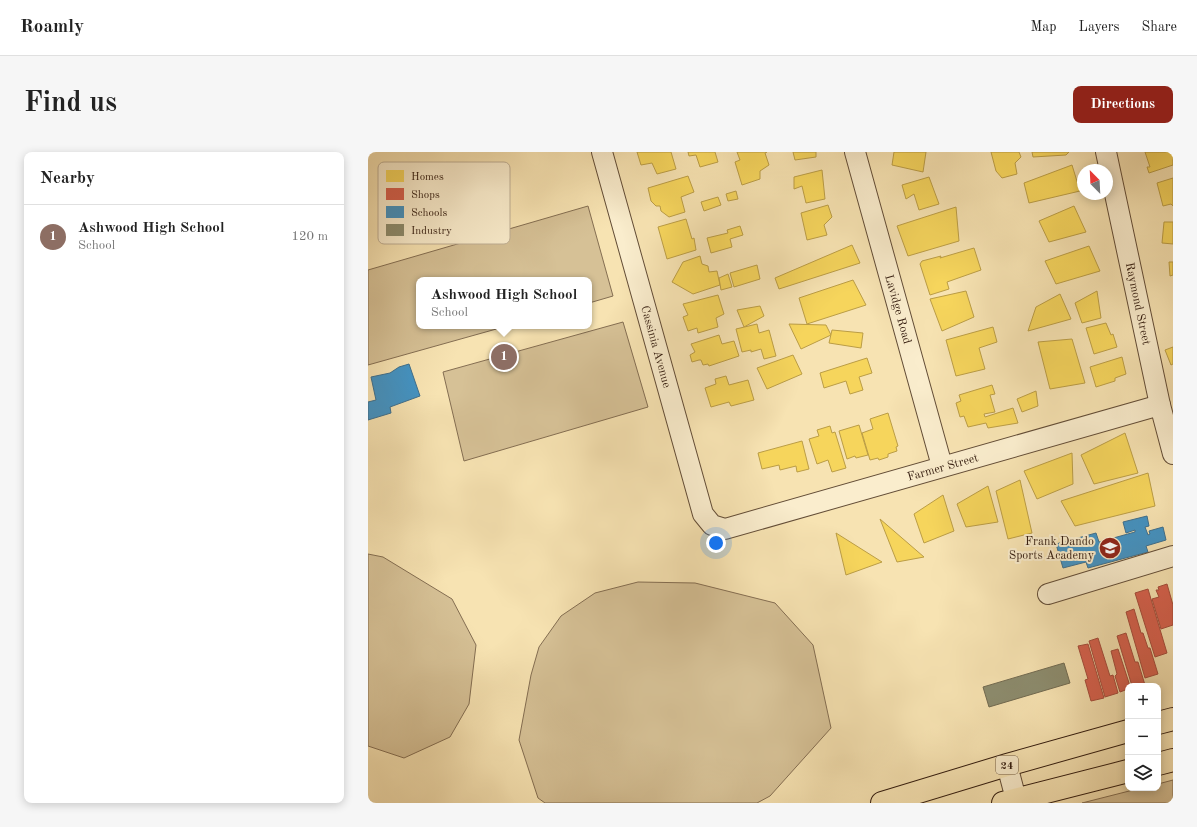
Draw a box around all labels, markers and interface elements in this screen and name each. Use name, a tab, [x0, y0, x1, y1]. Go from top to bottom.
text: Roamly	[20, 18, 84, 37]
text: Map	[1031, 20, 1057, 34]
text: Layers	[1079, 20, 1120, 34]
text: Share	[1142, 20, 1177, 34]
button: Directions	[1073, 86, 1173, 123]
text: Find us	[24, 90, 117, 118]
legend	[378, 162, 510, 244]
north arrow	[1077, 164, 1113, 200]
text: Nearby	[40, 170, 95, 187]
text: Homes	[411, 172, 444, 183]
text: Shops	[411, 190, 440, 201]
text: Schools	[411, 208, 447, 219]
text: Ashwood High School	[78, 221, 225, 236]
text: Industry	[411, 226, 452, 237]
text: 1	[49, 230, 57, 243]
text: 120 m	[291, 230, 328, 243]
text: School	[78, 239, 115, 252]
street label: Raymond Street	[1123, 261, 1152, 346]
street label: Lavidge Road	[882, 273, 913, 345]
popup	[416, 277, 592, 329]
text: Ashwood High School	[431, 288, 577, 303]
street label: Cassinia Avenue	[638, 304, 673, 390]
text: School	[431, 306, 468, 319]
pin: 1	[491, 342, 517, 372]
street label: Farmer Street	[906, 452, 980, 484]
your location	[706, 533, 726, 553]
school or university icon: Frank Dando Sports Academy	[1097, 535, 1123, 561]
place label: Frank Dando Sports Academy	[1009, 536, 1095, 562]
map controls	[1125, 683, 1161, 791]
button: +	[1125, 683, 1161, 719]
button: −	[1125, 719, 1161, 755]
button: layers	[1125, 755, 1161, 791]
road number: 24	[996, 756, 1018, 774]

